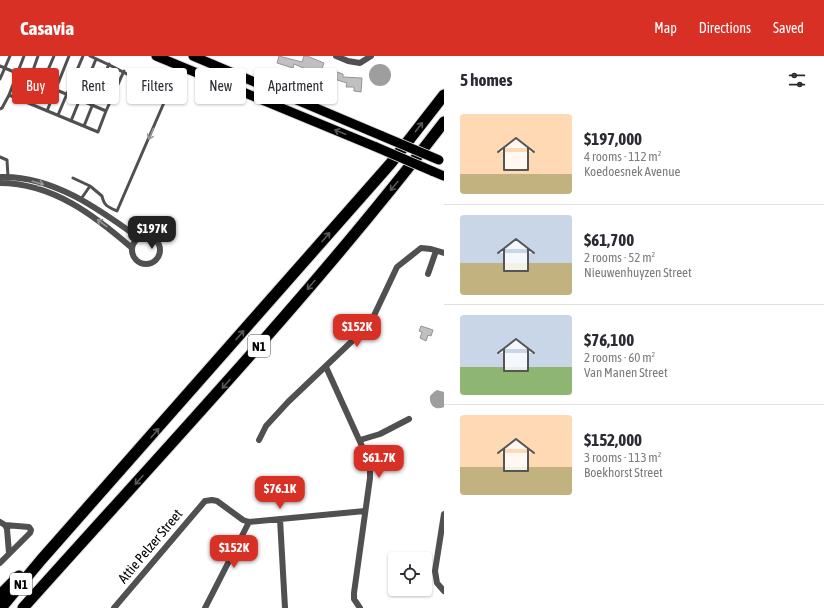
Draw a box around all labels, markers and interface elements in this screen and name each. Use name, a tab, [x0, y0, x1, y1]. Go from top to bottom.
text: Casavia	[20, 17, 74, 39]
text: Map	[654, 20, 677, 36]
text: Directions	[699, 20, 751, 36]
text: Saved	[773, 20, 804, 36]
chip: Buy	[12, 68, 59, 104]
chip: Rent	[67, 68, 119, 104]
chip: Filters	[127, 68, 187, 104]
chip: New	[195, 68, 246, 104]
chip: Apartment	[254, 68, 337, 104]
icon: filters	[786, 69, 808, 91]
text: 5 homes	[460, 70, 513, 90]
one-way arrow	[415, 122, 423, 133]
one-way arrow	[147, 128, 154, 140]
one-way arrow	[335, 128, 347, 135]
text: $197,000	[584, 129, 642, 149]
icon: home	[492, 130, 540, 178]
text: 4 rooms · 112 m²	[584, 149, 661, 164]
text: Koedoesnek Avenue	[584, 164, 681, 179]
one-way arrow	[32, 180, 45, 187]
one-way arrow	[390, 181, 399, 191]
pin: $197K	[124, 216, 180, 250]
one-way arrow	[97, 219, 108, 227]
text: $197K	[137, 221, 167, 236]
text: $61,700	[584, 230, 634, 250]
icon: home	[492, 231, 540, 279]
one-way arrow	[322, 232, 331, 242]
text: 2 rooms · 52 m²	[584, 250, 655, 265]
text: Nieuwenhuyzen Street	[584, 265, 692, 280]
one-way arrow	[306, 280, 315, 291]
pin: $152K	[329, 314, 385, 348]
text: $152K	[342, 319, 372, 334]
one-way arrow	[236, 330, 245, 340]
text: $76,100	[584, 330, 634, 350]
icon: home	[492, 331, 540, 379]
road number: N1	[248, 335, 270, 357]
text: 2 rooms · 60 m²	[584, 350, 655, 365]
text: Van Manen Street	[584, 365, 668, 380]
one-way arrow	[221, 379, 231, 389]
one-way arrow	[150, 427, 159, 438]
text: $152,000	[584, 430, 642, 450]
icon: home	[492, 431, 540, 479]
pin: $61.7K	[346, 445, 412, 479]
text: $61.7K	[363, 450, 395, 465]
text: 3 rooms · 113 m²	[584, 450, 661, 465]
text: Boekhorst Street	[584, 465, 663, 480]
one-way arrow	[134, 475, 143, 485]
pin: $76.1K	[247, 476, 313, 510]
text: $76.1K	[264, 481, 296, 496]
street label: Attie Pelzer Street	[115, 506, 185, 586]
pin: $152K	[206, 535, 262, 569]
text: $152K	[219, 540, 249, 555]
map controls	[388, 552, 432, 596]
button: locate	[388, 552, 432, 596]
road number: N1	[10, 573, 32, 595]

